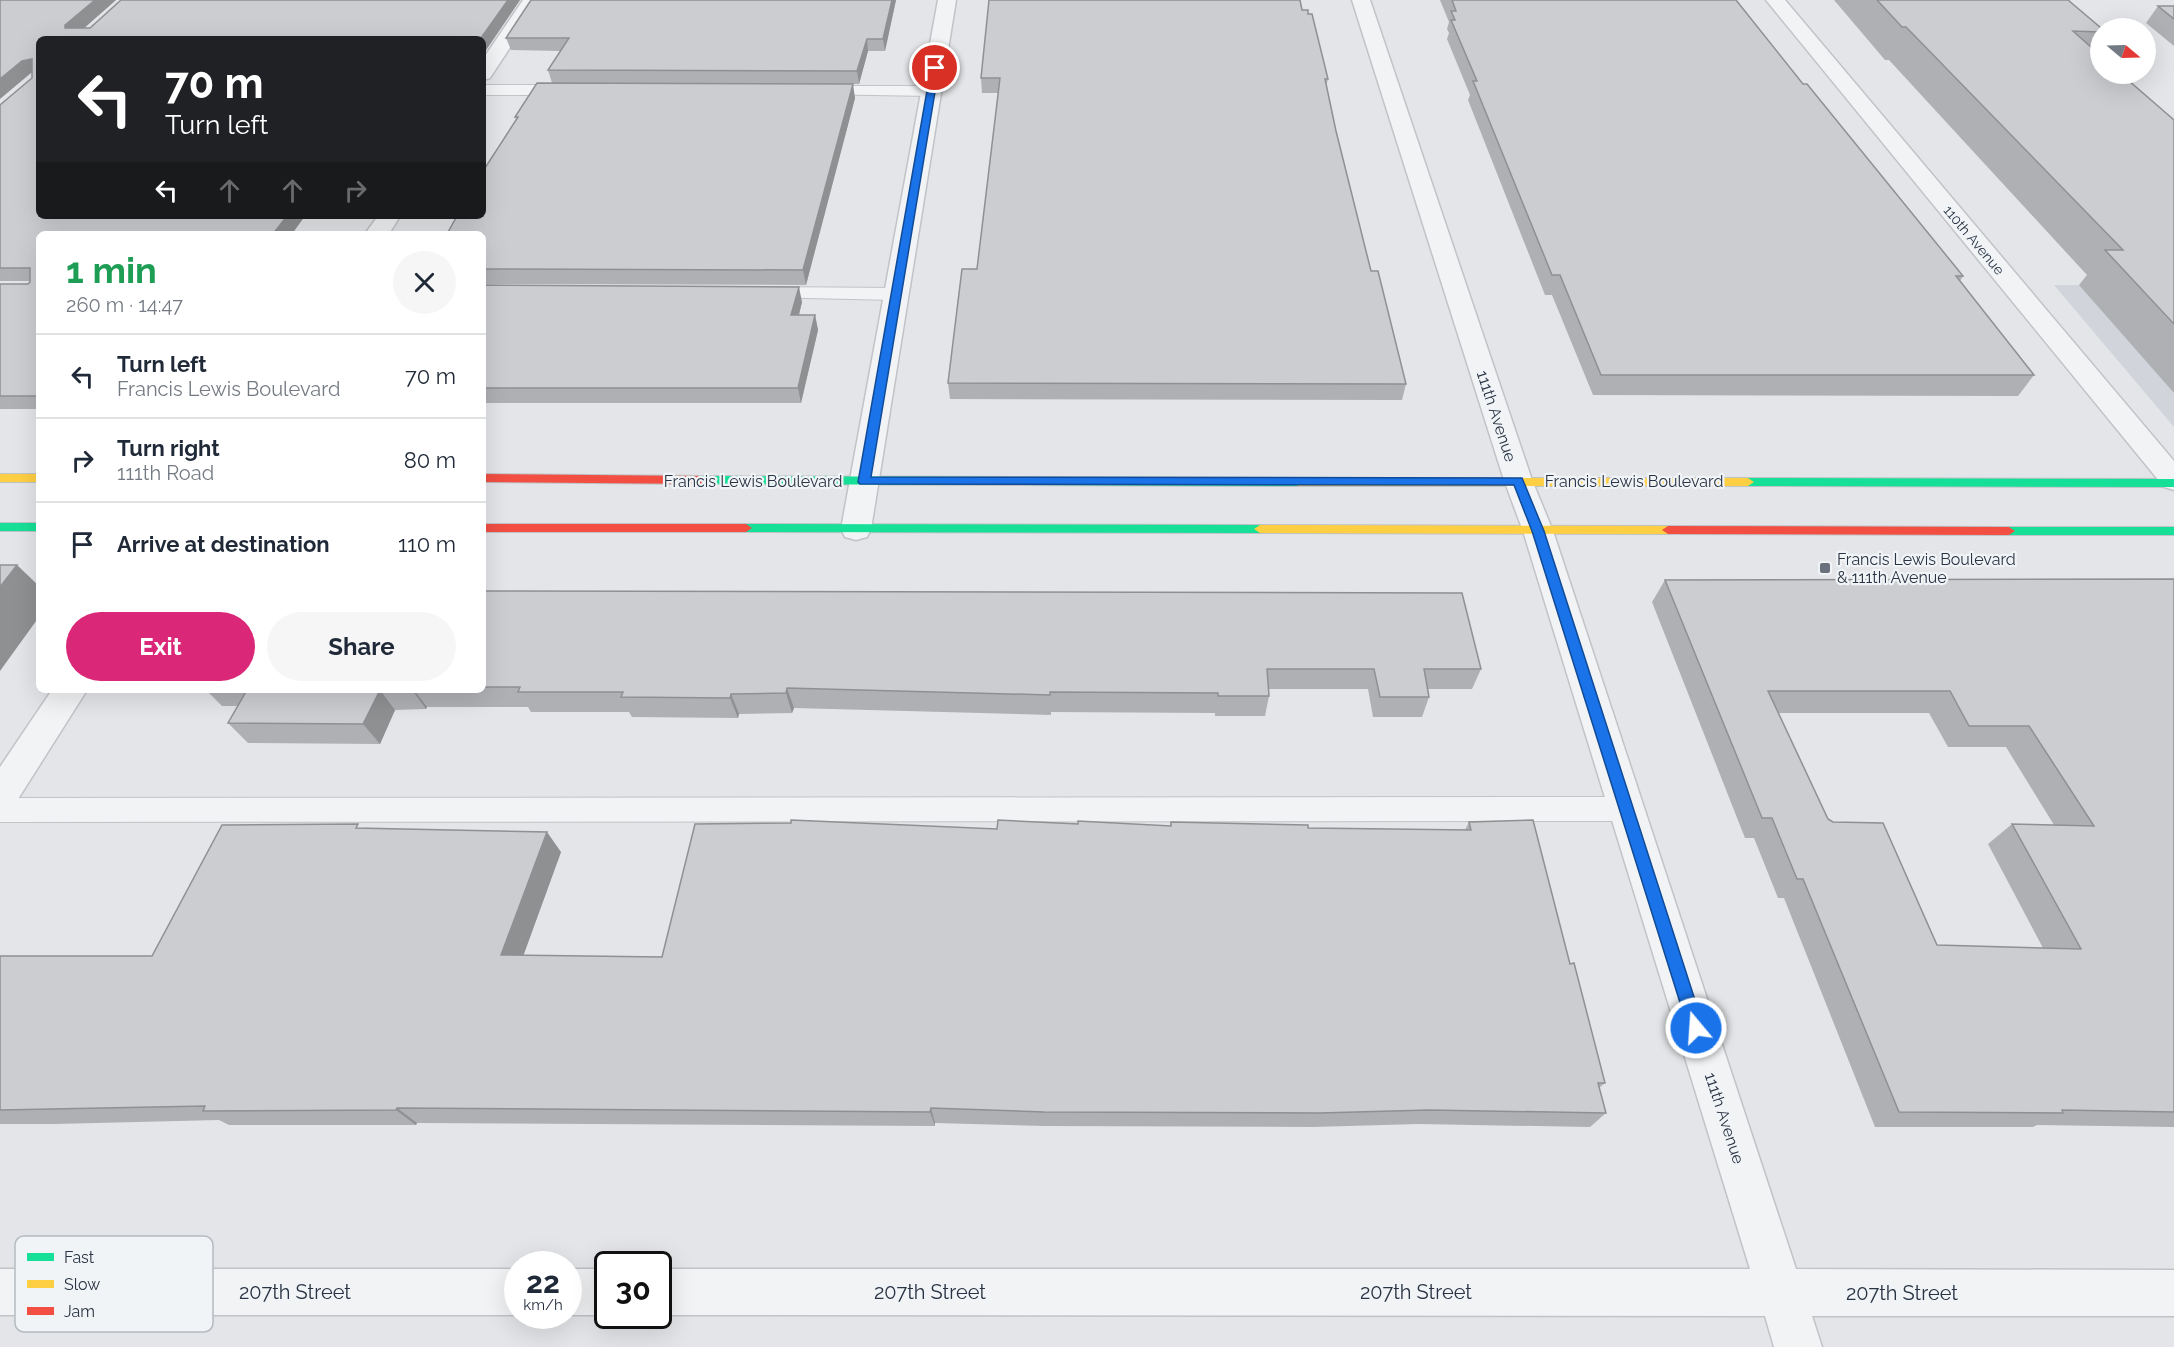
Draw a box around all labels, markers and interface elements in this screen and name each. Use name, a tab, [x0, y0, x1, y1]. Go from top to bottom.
north arrow	[2090, 18, 2156, 84]
map controls	[2090, 18, 2156, 84]
pin	[909, 42, 960, 93]
icon: arrive	[918, 51, 951, 84]
text: 70 m	[165, 59, 264, 108]
icon: left	[66, 60, 144, 138]
text: Turn left	[165, 109, 268, 140]
icon: left	[150, 174, 183, 207]
icon: ahead	[213, 174, 246, 207]
icon: ahead	[276, 174, 309, 207]
icon: right	[339, 174, 372, 207]
street label: 110th Avenue	[1940, 202, 2008, 278]
text: 1 min	[66, 249, 157, 291]
button: close	[393, 251, 456, 314]
text: 260 m · 14:47	[66, 293, 183, 317]
text: Turn left	[117, 351, 207, 377]
icon: left	[66, 360, 99, 393]
text: 70 m	[405, 363, 456, 389]
street label: 111th Avenue	[1473, 368, 1520, 464]
text: Francis Lewis Boulevard	[117, 377, 340, 401]
text: Turn right	[117, 435, 220, 461]
icon: right	[66, 444, 99, 477]
text: 80 m	[404, 447, 456, 473]
text: 111th Road	[117, 461, 214, 485]
street label: Francis Lewis Boulevard	[664, 472, 842, 491]
street label: Francis Lewis Boulevard	[1545, 472, 1723, 491]
icon: arrive	[66, 528, 99, 561]
text: Arrive at destination	[117, 531, 330, 557]
text: 110 m	[398, 531, 456, 557]
place label: Francis Lewis Boulevard & 111th Avenue	[1837, 550, 2016, 587]
marker: Francis Lewis Boulevard & 111th Avenue	[1818, 561, 1832, 575]
button: Exit	[66, 612, 255, 681]
button: Share	[267, 612, 456, 681]
position arrow	[1664, 996, 1728, 1060]
street label: 111th Avenue	[1701, 1070, 1748, 1166]
legend	[15, 1236, 213, 1332]
text: Fast	[64, 1248, 95, 1267]
speed limit sign: 30	[594, 1251, 672, 1329]
text: 22	[526, 1265, 560, 1300]
text: Slow	[64, 1275, 100, 1294]
street label: 207th Street	[239, 1280, 351, 1304]
street label: 207th Street	[874, 1280, 986, 1304]
street label: 207th Street	[1360, 1280, 1472, 1304]
street label: 207th Street	[1846, 1281, 1958, 1305]
text: km/h	[523, 1296, 563, 1314]
text: Jam	[64, 1302, 95, 1321]

